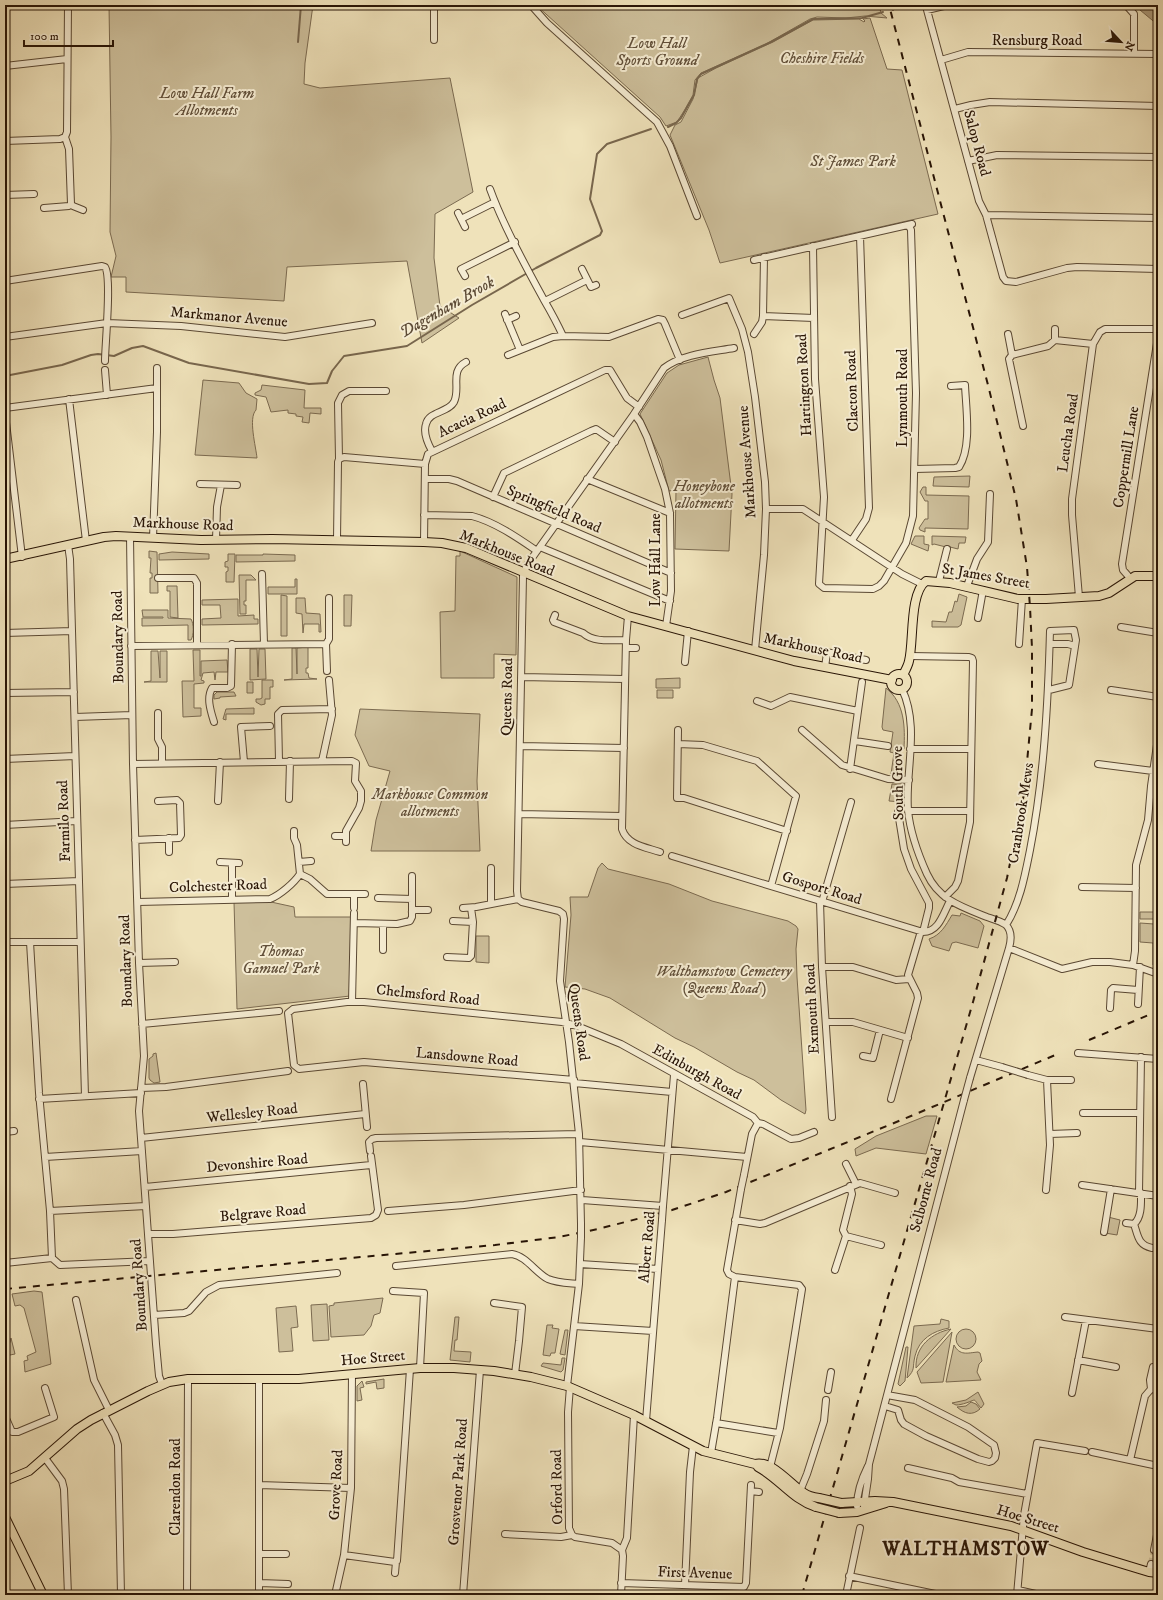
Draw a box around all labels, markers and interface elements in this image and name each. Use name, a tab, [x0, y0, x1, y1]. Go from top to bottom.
scale bar	[24, 22, 113, 48]
north arrow	[1101, 22, 1141, 62]
text: 100 m	[30, 29, 59, 44]
street label: Rensburg Road	[992, 31, 1083, 50]
park label: Low Hall Sports Ground	[615, 34, 701, 70]
text: N	[1121, 39, 1137, 53]
park label: Cheshire Fields	[780, 49, 865, 68]
park label: Low Hall Farm Allotments	[159, 84, 254, 120]
street label: Salop Road	[959, 108, 995, 179]
park label: St James Park	[809, 152, 896, 171]
water label: Dagenham Brook	[396, 272, 498, 342]
street label: Markmanor Avenue	[170, 302, 288, 332]
street label: Hartington Road	[792, 333, 816, 437]
street label: Lynmouth Road	[893, 348, 912, 447]
street label: Clacton Road	[841, 349, 863, 432]
street label: Leucha Road	[1053, 392, 1083, 474]
street label: Acacia Road	[435, 394, 510, 442]
street label: Markhouse Avenue	[734, 405, 760, 519]
street label: Coppermill Lane	[1109, 405, 1143, 509]
park label: Honeybone allotments	[672, 477, 736, 513]
street label: Springfield Road	[504, 481, 605, 538]
street label: Markhouse Road	[132, 513, 234, 535]
street label: Low Hall Lane	[646, 513, 665, 607]
street label: Markhouse Road	[457, 525, 558, 581]
street label: St James Street	[940, 559, 1032, 593]
street label: Boundary Road	[108, 590, 128, 683]
street label: Markhouse Road	[762, 628, 865, 668]
street label: Queens Road	[497, 657, 517, 736]
street label: South Grove	[888, 746, 908, 820]
street label: Cranbrook Mews	[1004, 761, 1038, 865]
street label: Farmilo Road	[53, 779, 75, 862]
park label: Markhouse Common allotments	[371, 785, 488, 821]
street label: Gosport Road	[780, 867, 865, 909]
street label: Colchester Road	[169, 875, 268, 897]
street label: Boundary Road	[115, 914, 137, 1008]
park label: Thomas Gamuel Park	[243, 942, 320, 978]
park label: Walthamstow Cemetery (Queens Road)	[656, 962, 793, 998]
street label: Exmouth Road	[800, 963, 824, 1055]
street label: Chelmsford Road	[375, 980, 481, 1010]
street label: Queens Road	[564, 982, 594, 1062]
street label: Edinburgh Road	[649, 1040, 745, 1105]
street label: Lansdowne Road	[415, 1043, 519, 1071]
street label: Wellesley Road	[205, 1099, 299, 1127]
street label: Selborne Road	[906, 1145, 947, 1234]
street label: Devonshire Road	[205, 1149, 309, 1177]
street label: Belgrave Road	[219, 1200, 307, 1226]
street label: Albert Road	[634, 1210, 660, 1284]
street label: Boundary Road	[126, 1238, 152, 1332]
street label: Hoe Street	[340, 1346, 406, 1370]
street label: Grosvenor Park Road	[444, 1417, 472, 1546]
street label: Clarendon Road	[166, 1438, 185, 1536]
street label: Grove Road	[325, 1449, 347, 1521]
street label: Orford Road	[547, 1449, 567, 1525]
street label: Hoe Street	[994, 1500, 1062, 1538]
district label: WALTHAMSTOW	[881, 1538, 1050, 1561]
street label: First Avenue	[657, 1562, 733, 1584]

